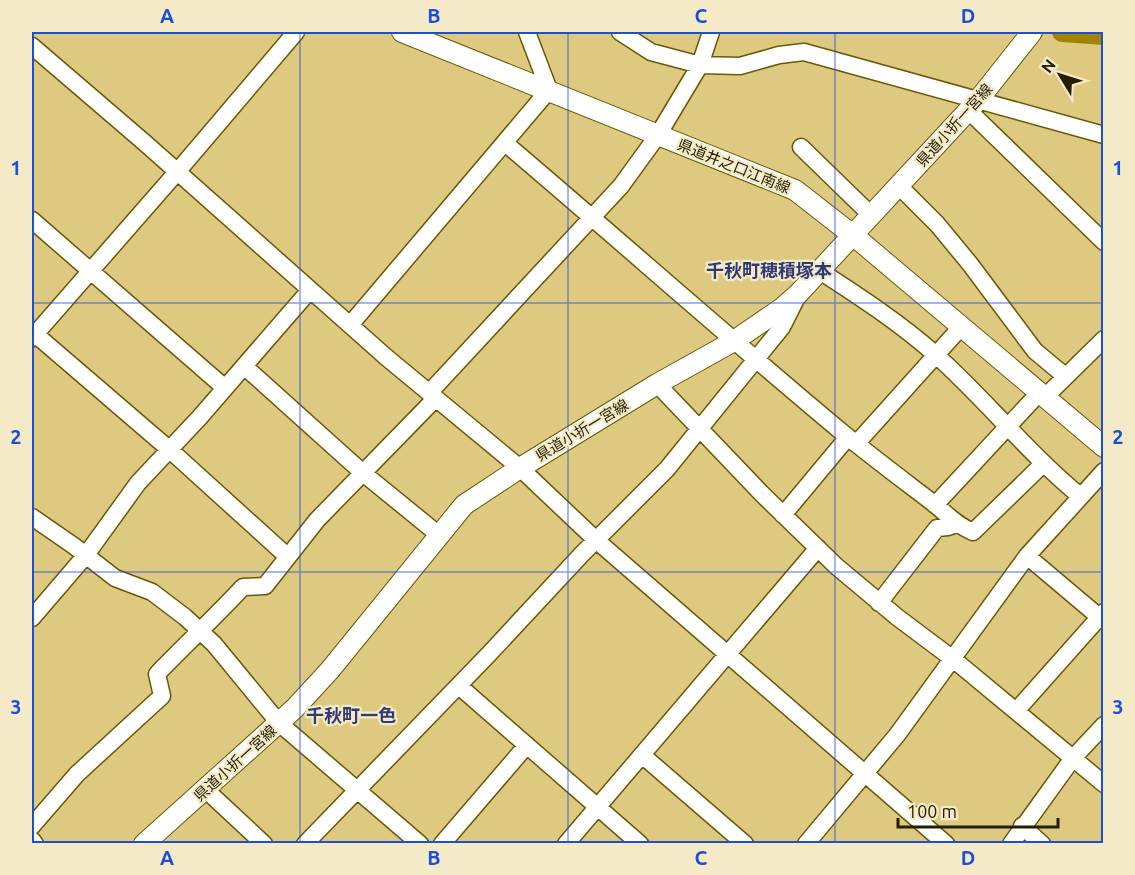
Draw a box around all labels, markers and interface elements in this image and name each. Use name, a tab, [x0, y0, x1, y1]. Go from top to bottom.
text: A	[160, 4, 174, 27]
text: B	[427, 4, 441, 27]
text: C	[695, 4, 708, 27]
text: D	[961, 4, 975, 27]
north arrow	[1030, 45, 1090, 105]
text: N	[1037, 56, 1059, 76]
street label: 県道小折一宮線	[913, 80, 995, 170]
street label: 県道井之口江南線	[675, 136, 793, 196]
text: 1	[10, 156, 22, 179]
text: 1	[1112, 156, 1124, 179]
district label: 千秋町穂積塚本	[706, 260, 832, 280]
street label: 県道小折一宮線	[533, 396, 631, 464]
text: 2	[10, 425, 22, 448]
text: 2	[1112, 425, 1124, 448]
text: 3	[10, 695, 22, 718]
text: 3	[1112, 695, 1124, 718]
district label: 千秋町一色	[306, 705, 396, 725]
street label: 県道小折一宮線	[190, 722, 280, 804]
scale bar	[898, 791, 1058, 829]
text: 100 m	[907, 801, 957, 821]
text: A	[160, 846, 174, 869]
text: B	[427, 846, 441, 869]
text: C	[695, 846, 708, 869]
text: D	[961, 846, 975, 869]

